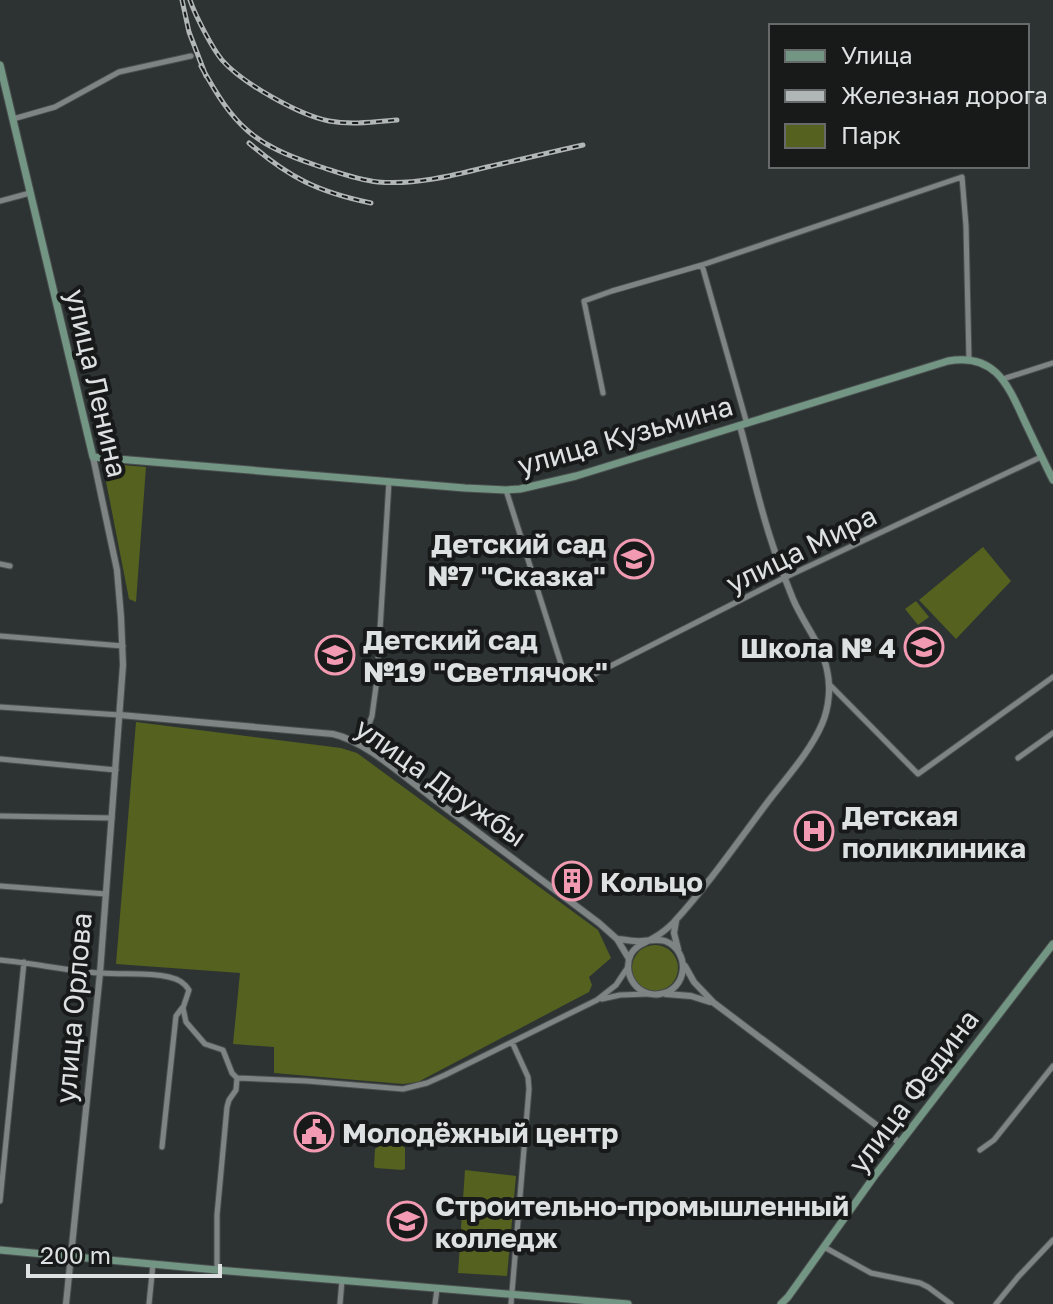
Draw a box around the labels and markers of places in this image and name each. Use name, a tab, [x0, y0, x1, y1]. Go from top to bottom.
place label: Детский сад №7 "Сказка"	[427, 527, 606, 592]
school or university icon: Детский сад №7 "Сказка"	[613, 538, 655, 580]
place label: Детский сад №19 "Светлячок"	[363, 623, 608, 688]
school or university icon: Школа № 4	[903, 626, 945, 668]
place label: Школа № 4	[740, 631, 896, 664]
school or university icon: Детский сад №19 "Светлячок"	[314, 634, 356, 676]
place label: Детская поликлиника	[842, 799, 1026, 864]
hospital icon: Детская поликлиника	[793, 810, 835, 852]
building icon: Кольцо	[551, 860, 593, 902]
place label: Кольцо	[600, 865, 703, 898]
public building icon: Молодёжный центр	[293, 1111, 335, 1153]
place label: Молодёжный центр	[342, 1116, 618, 1149]
place label: Строительно-промышленный колледж	[435, 1189, 849, 1254]
school or university icon: Строительно-промышленный колледж	[386, 1200, 428, 1242]

